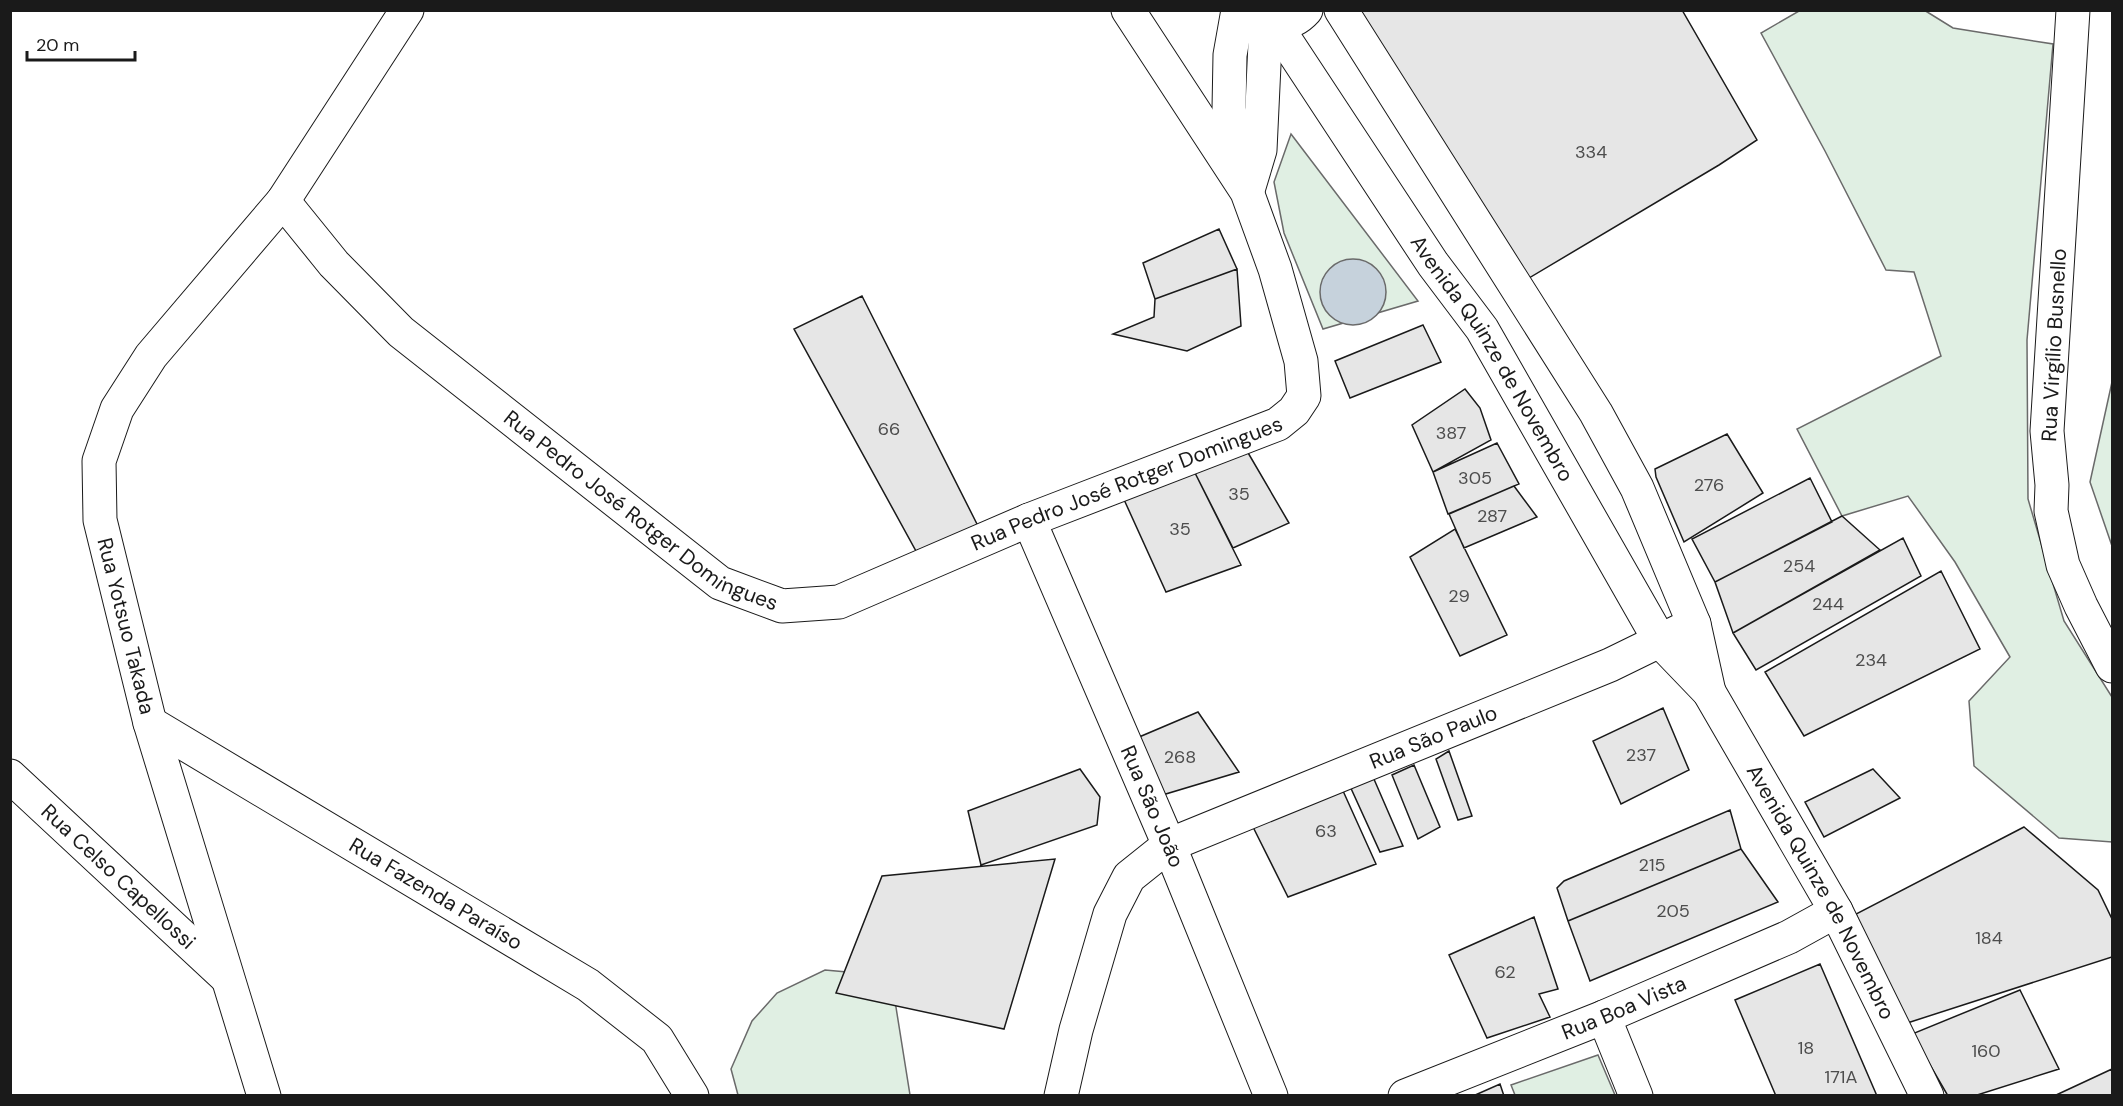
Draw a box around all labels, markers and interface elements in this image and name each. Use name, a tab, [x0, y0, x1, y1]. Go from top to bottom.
scale bar	[27, 24, 135, 62]
text: 20 m	[36, 33, 79, 57]
house number: 334	[1575, 140, 1607, 164]
street label: Avenida Quinze de Novembro	[1404, 230, 1580, 487]
street label: Rua Virgílio Busnello	[2035, 248, 2073, 442]
street label: Rua Pedro José Rotger Domingues	[498, 404, 782, 617]
street label: Rua Pedro José Rotger Domingues	[967, 410, 1287, 557]
house number: 66	[878, 417, 900, 441]
house number: 387	[1436, 421, 1466, 445]
house number: 305	[1458, 466, 1492, 490]
house number: 276	[1694, 473, 1724, 497]
house number: 35	[1228, 482, 1250, 506]
house number: 287	[1477, 504, 1507, 528]
house number: 35	[1169, 517, 1191, 541]
street label: Rua Yotsuo Takada	[91, 535, 161, 717]
house number: 254	[1783, 554, 1815, 578]
house number: 29	[1448, 584, 1470, 608]
house number: 244	[1812, 592, 1844, 616]
house number: 234	[1855, 648, 1887, 672]
street label: Rua São Paulo	[1365, 698, 1501, 776]
street label: Rua São João	[1114, 741, 1191, 872]
house number: 237	[1626, 743, 1656, 767]
house number: 268	[1164, 745, 1196, 769]
street label: Avenida Quinze de Novembro	[1740, 759, 1901, 1024]
street label: Rua Celso Capellossi	[35, 798, 202, 956]
house number: 63	[1315, 819, 1337, 843]
street label: Rua Fazenda Paraíso	[344, 831, 528, 957]
house number: 215	[1639, 853, 1665, 877]
house number: 205	[1656, 899, 1690, 923]
house number: 184	[1975, 926, 2003, 950]
house number: 62	[1494, 960, 1516, 984]
street label: Rua Boa Vista	[1558, 969, 1691, 1046]
house number: 18	[1798, 1036, 1814, 1060]
house number: 160	[1971, 1039, 2001, 1063]
house number: 171A	[1825, 1065, 1857, 1089]

